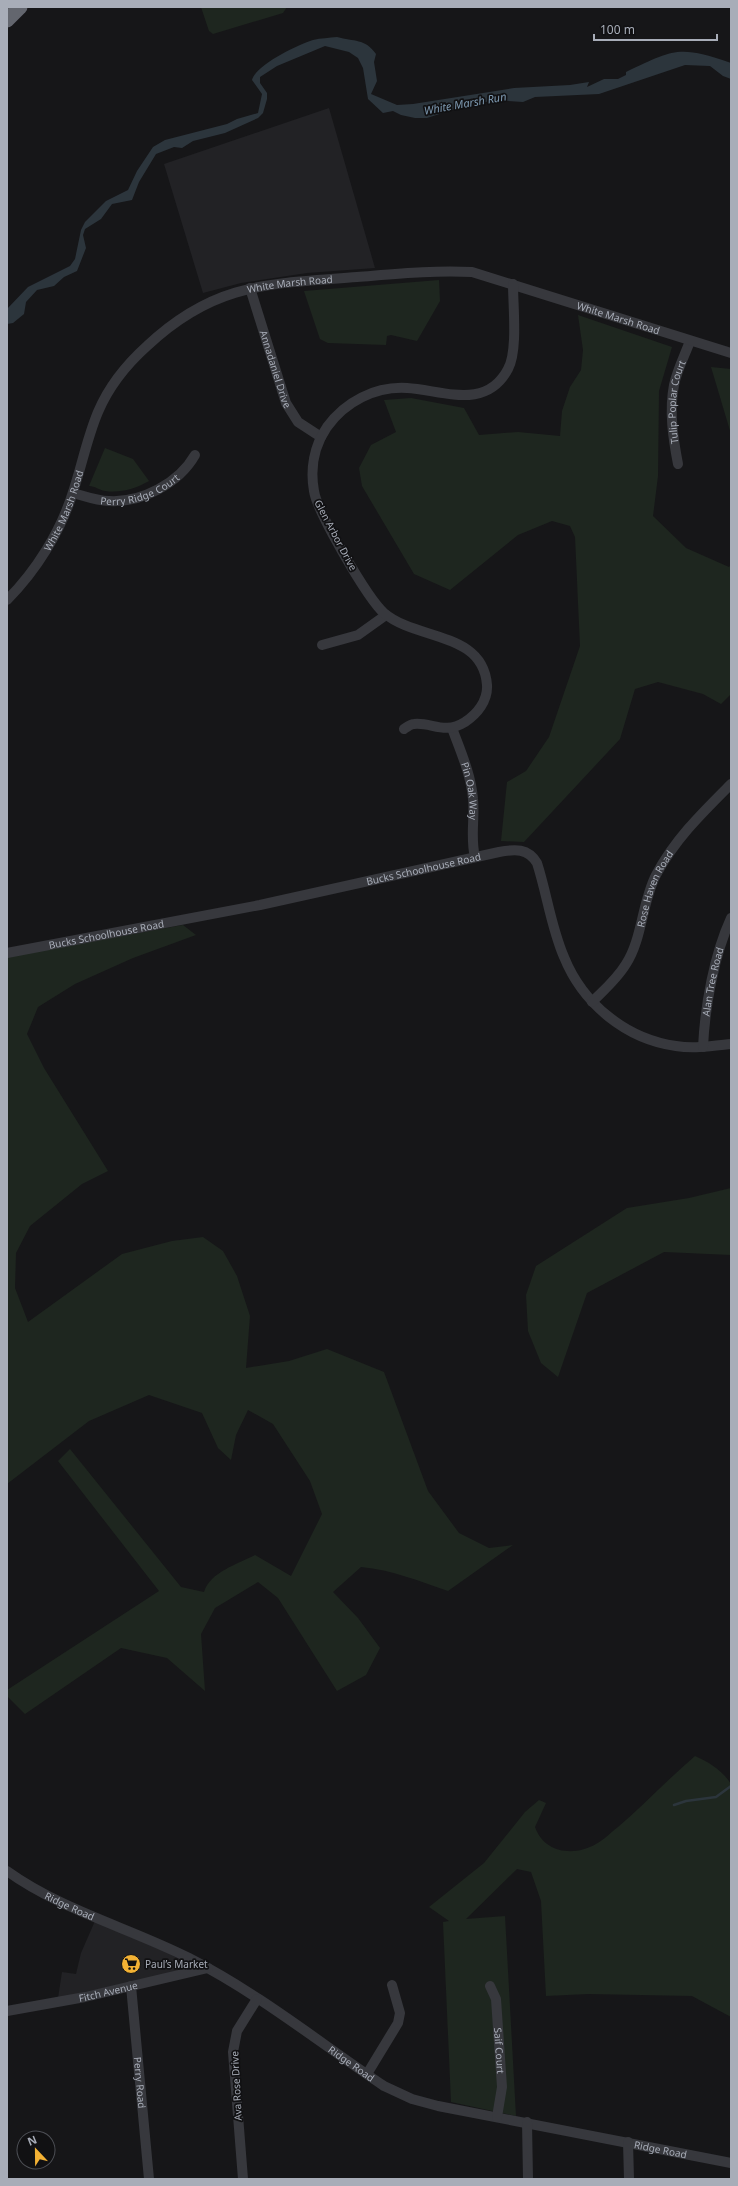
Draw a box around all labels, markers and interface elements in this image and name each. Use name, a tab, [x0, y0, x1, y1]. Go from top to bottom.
scale bar	[594, 16, 717, 42]
text: 100 m	[600, 21, 635, 38]
water label: White Marsh Run	[423, 88, 507, 118]
street label: White Marsh Road	[246, 272, 333, 296]
street label: White Marsh Road	[575, 298, 662, 337]
street label: Annadaniel Drive	[257, 329, 295, 411]
street label: Tulip Poplar Court	[665, 358, 689, 445]
street label: White Marsh Road	[40, 469, 86, 554]
street label: Perry Ridge Court	[100, 470, 182, 508]
street label: Glen Arbor Drive	[311, 497, 361, 573]
street label: Pin Oak Way	[458, 760, 481, 821]
street label: Rose Haven Road	[633, 848, 676, 929]
street label: Bucks Schoolhouse Road	[365, 849, 482, 888]
street label: Bucks Schoolhouse Road	[47, 916, 165, 952]
street label: Alan Tree Road	[699, 945, 727, 1017]
street label: Ridge Road	[42, 1888, 97, 1923]
supermarket icon: Paul’s Market	[120, 1953, 142, 1975]
place label: Paul’s Market	[145, 1957, 208, 1971]
street label: Fitch Avenue	[78, 1978, 139, 2005]
street label: Saif Court	[491, 2027, 508, 2074]
street label: Ridge Road	[326, 2042, 377, 2085]
street label: Ava Rose Drive	[227, 2050, 245, 2121]
street label: Perry Road	[131, 2056, 149, 2109]
north arrow	[16, 2130, 56, 2170]
text: N	[25, 2132, 39, 2149]
street label: Ridge Road	[633, 2137, 688, 2161]

